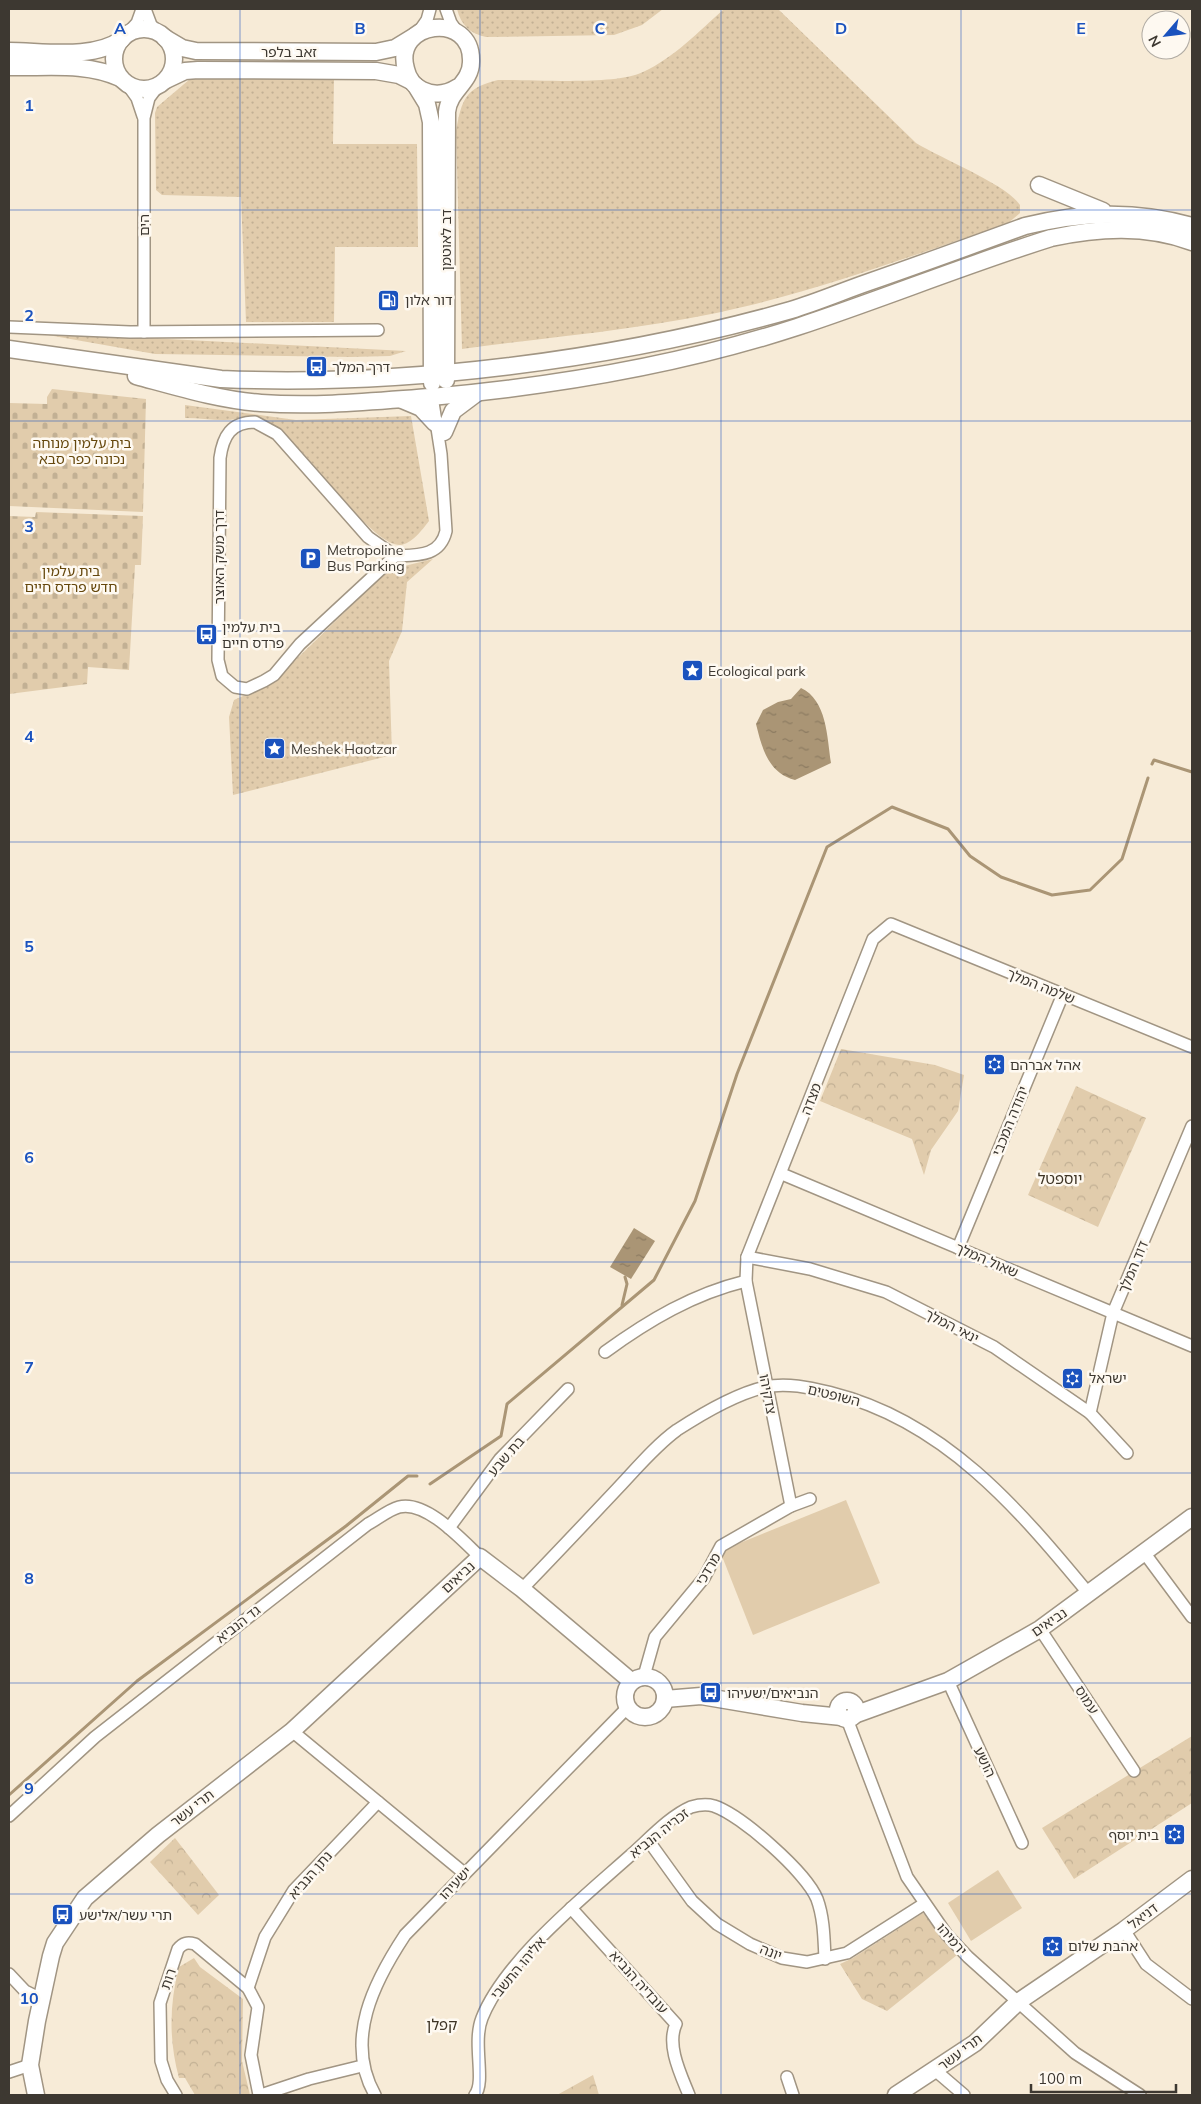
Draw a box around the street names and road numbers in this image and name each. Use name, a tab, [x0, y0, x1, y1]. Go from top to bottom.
street label: זאב בלפר	[261, 43, 317, 61]
street label: דב לאוטמן	[437, 209, 455, 271]
street label: הים	[135, 214, 153, 236]
street label: דרך משק האוצר	[210, 509, 228, 604]
street label: שלמה המלך	[1004, 964, 1078, 1008]
street label: מצדה	[797, 1080, 825, 1118]
street label: יהודה המכבי	[988, 1083, 1032, 1159]
street label: דוד המלך	[1114, 1238, 1152, 1296]
street label: שאול המלך	[953, 1239, 1021, 1281]
street label: ינאי המלך	[922, 1305, 982, 1347]
street label: צדקיהו	[755, 1372, 781, 1416]
street label: השופטים	[806, 1380, 862, 1410]
street label: בת שבע	[484, 1432, 528, 1480]
street label: מרדכי	[691, 1549, 725, 1589]
street label: נביאים	[437, 1557, 479, 1597]
street label: גד הנביא	[212, 1601, 264, 1647]
street label: נביאים	[1028, 1604, 1070, 1640]
street label: עמוס	[1071, 1682, 1103, 1718]
street label: הושע	[970, 1744, 1000, 1780]
street label: תרי עשר	[167, 1785, 217, 1831]
street label: זכריה הנביא	[626, 1804, 693, 1862]
street label: נתן הנביא	[284, 1847, 336, 1903]
street label: ישעיהו	[435, 1863, 475, 1903]
street label: דניאל	[1124, 1899, 1162, 1933]
street label: ירמיהו	[933, 1919, 971, 1959]
street label: אליהו התשבי	[486, 1933, 550, 2003]
street label: יונה	[757, 1940, 785, 1964]
street label: עובדיה הנביא	[606, 1947, 672, 2017]
street label: רות	[156, 1966, 180, 1992]
street label: תרי עשר	[934, 2030, 986, 2074]

